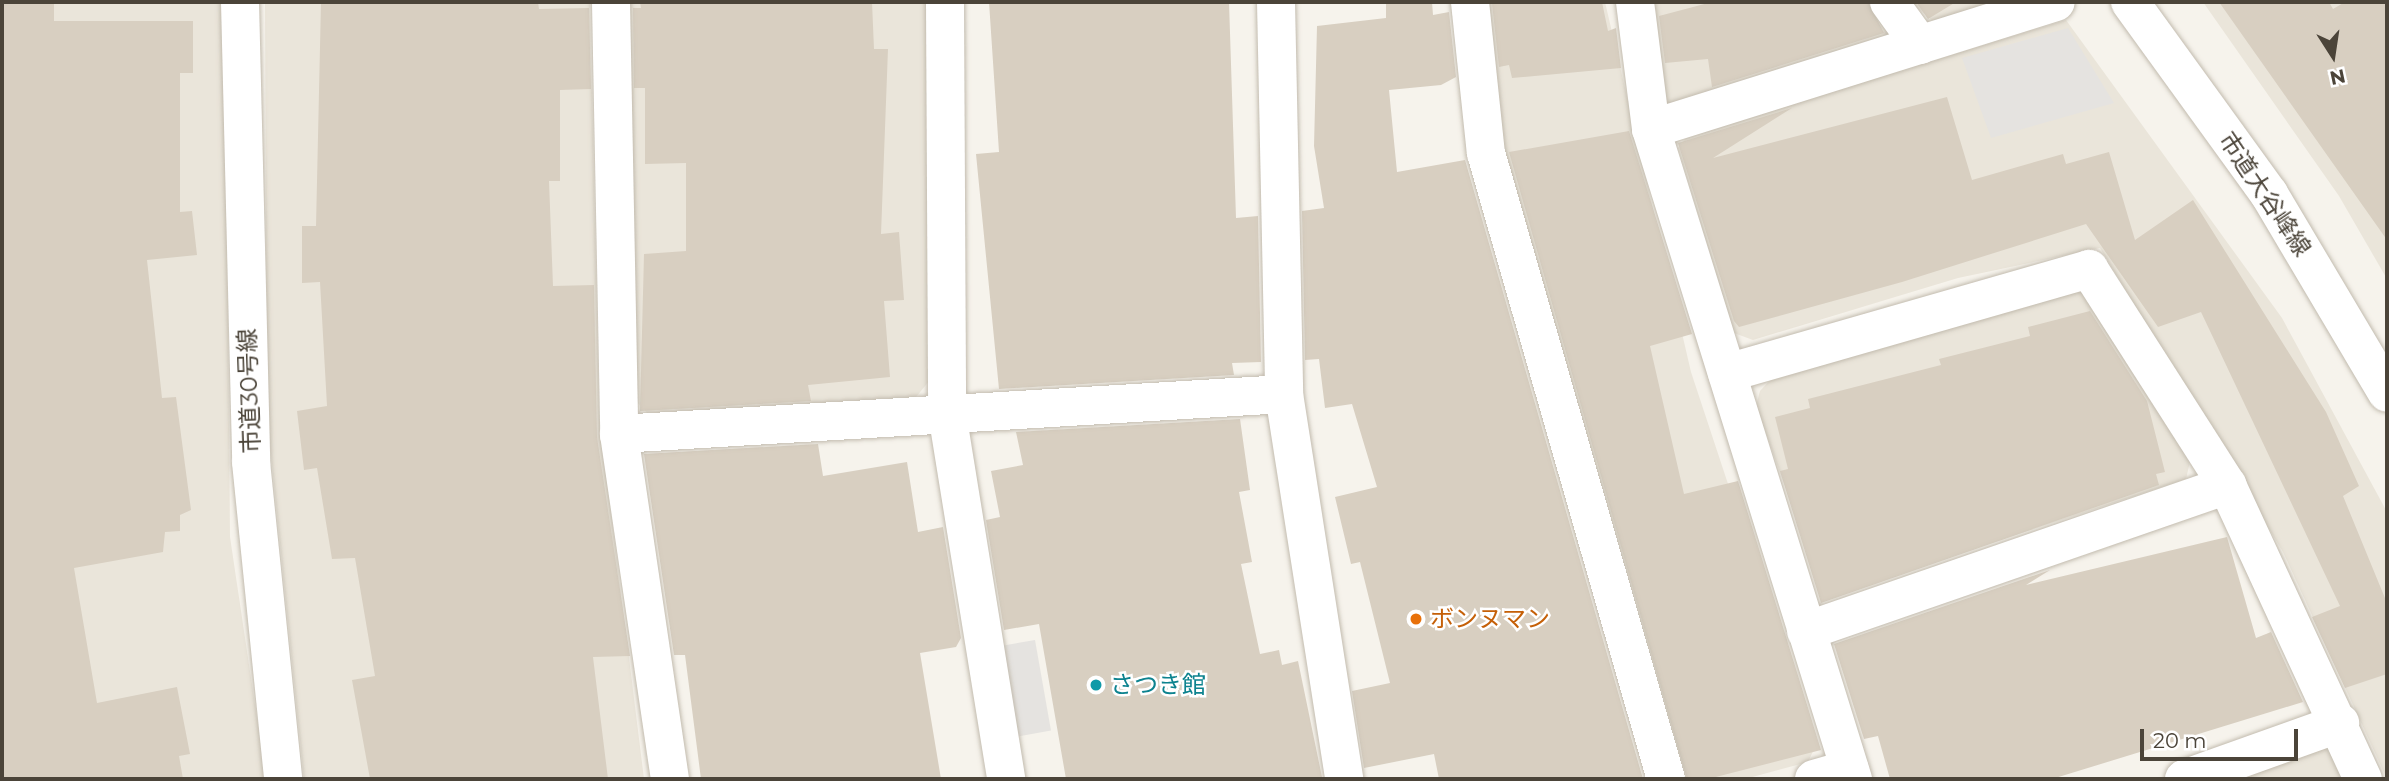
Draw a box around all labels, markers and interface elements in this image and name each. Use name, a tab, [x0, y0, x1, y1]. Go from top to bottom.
north arrow	[2298, 21, 2368, 91]
text: N	[2328, 64, 2347, 90]
street label: 市道大谷峰線	[2213, 126, 2317, 262]
street label: 市道30号線	[232, 328, 266, 454]
place label: ボンヌマン	[1430, 605, 1550, 633]
marker: ボンヌマン	[1408, 611, 1424, 627]
place label: さつき館	[1110, 671, 1206, 699]
marker: さつき館	[1088, 677, 1104, 693]
scale bar	[2144, 714, 2302, 758]
text: 20 m	[2153, 728, 2207, 753]

